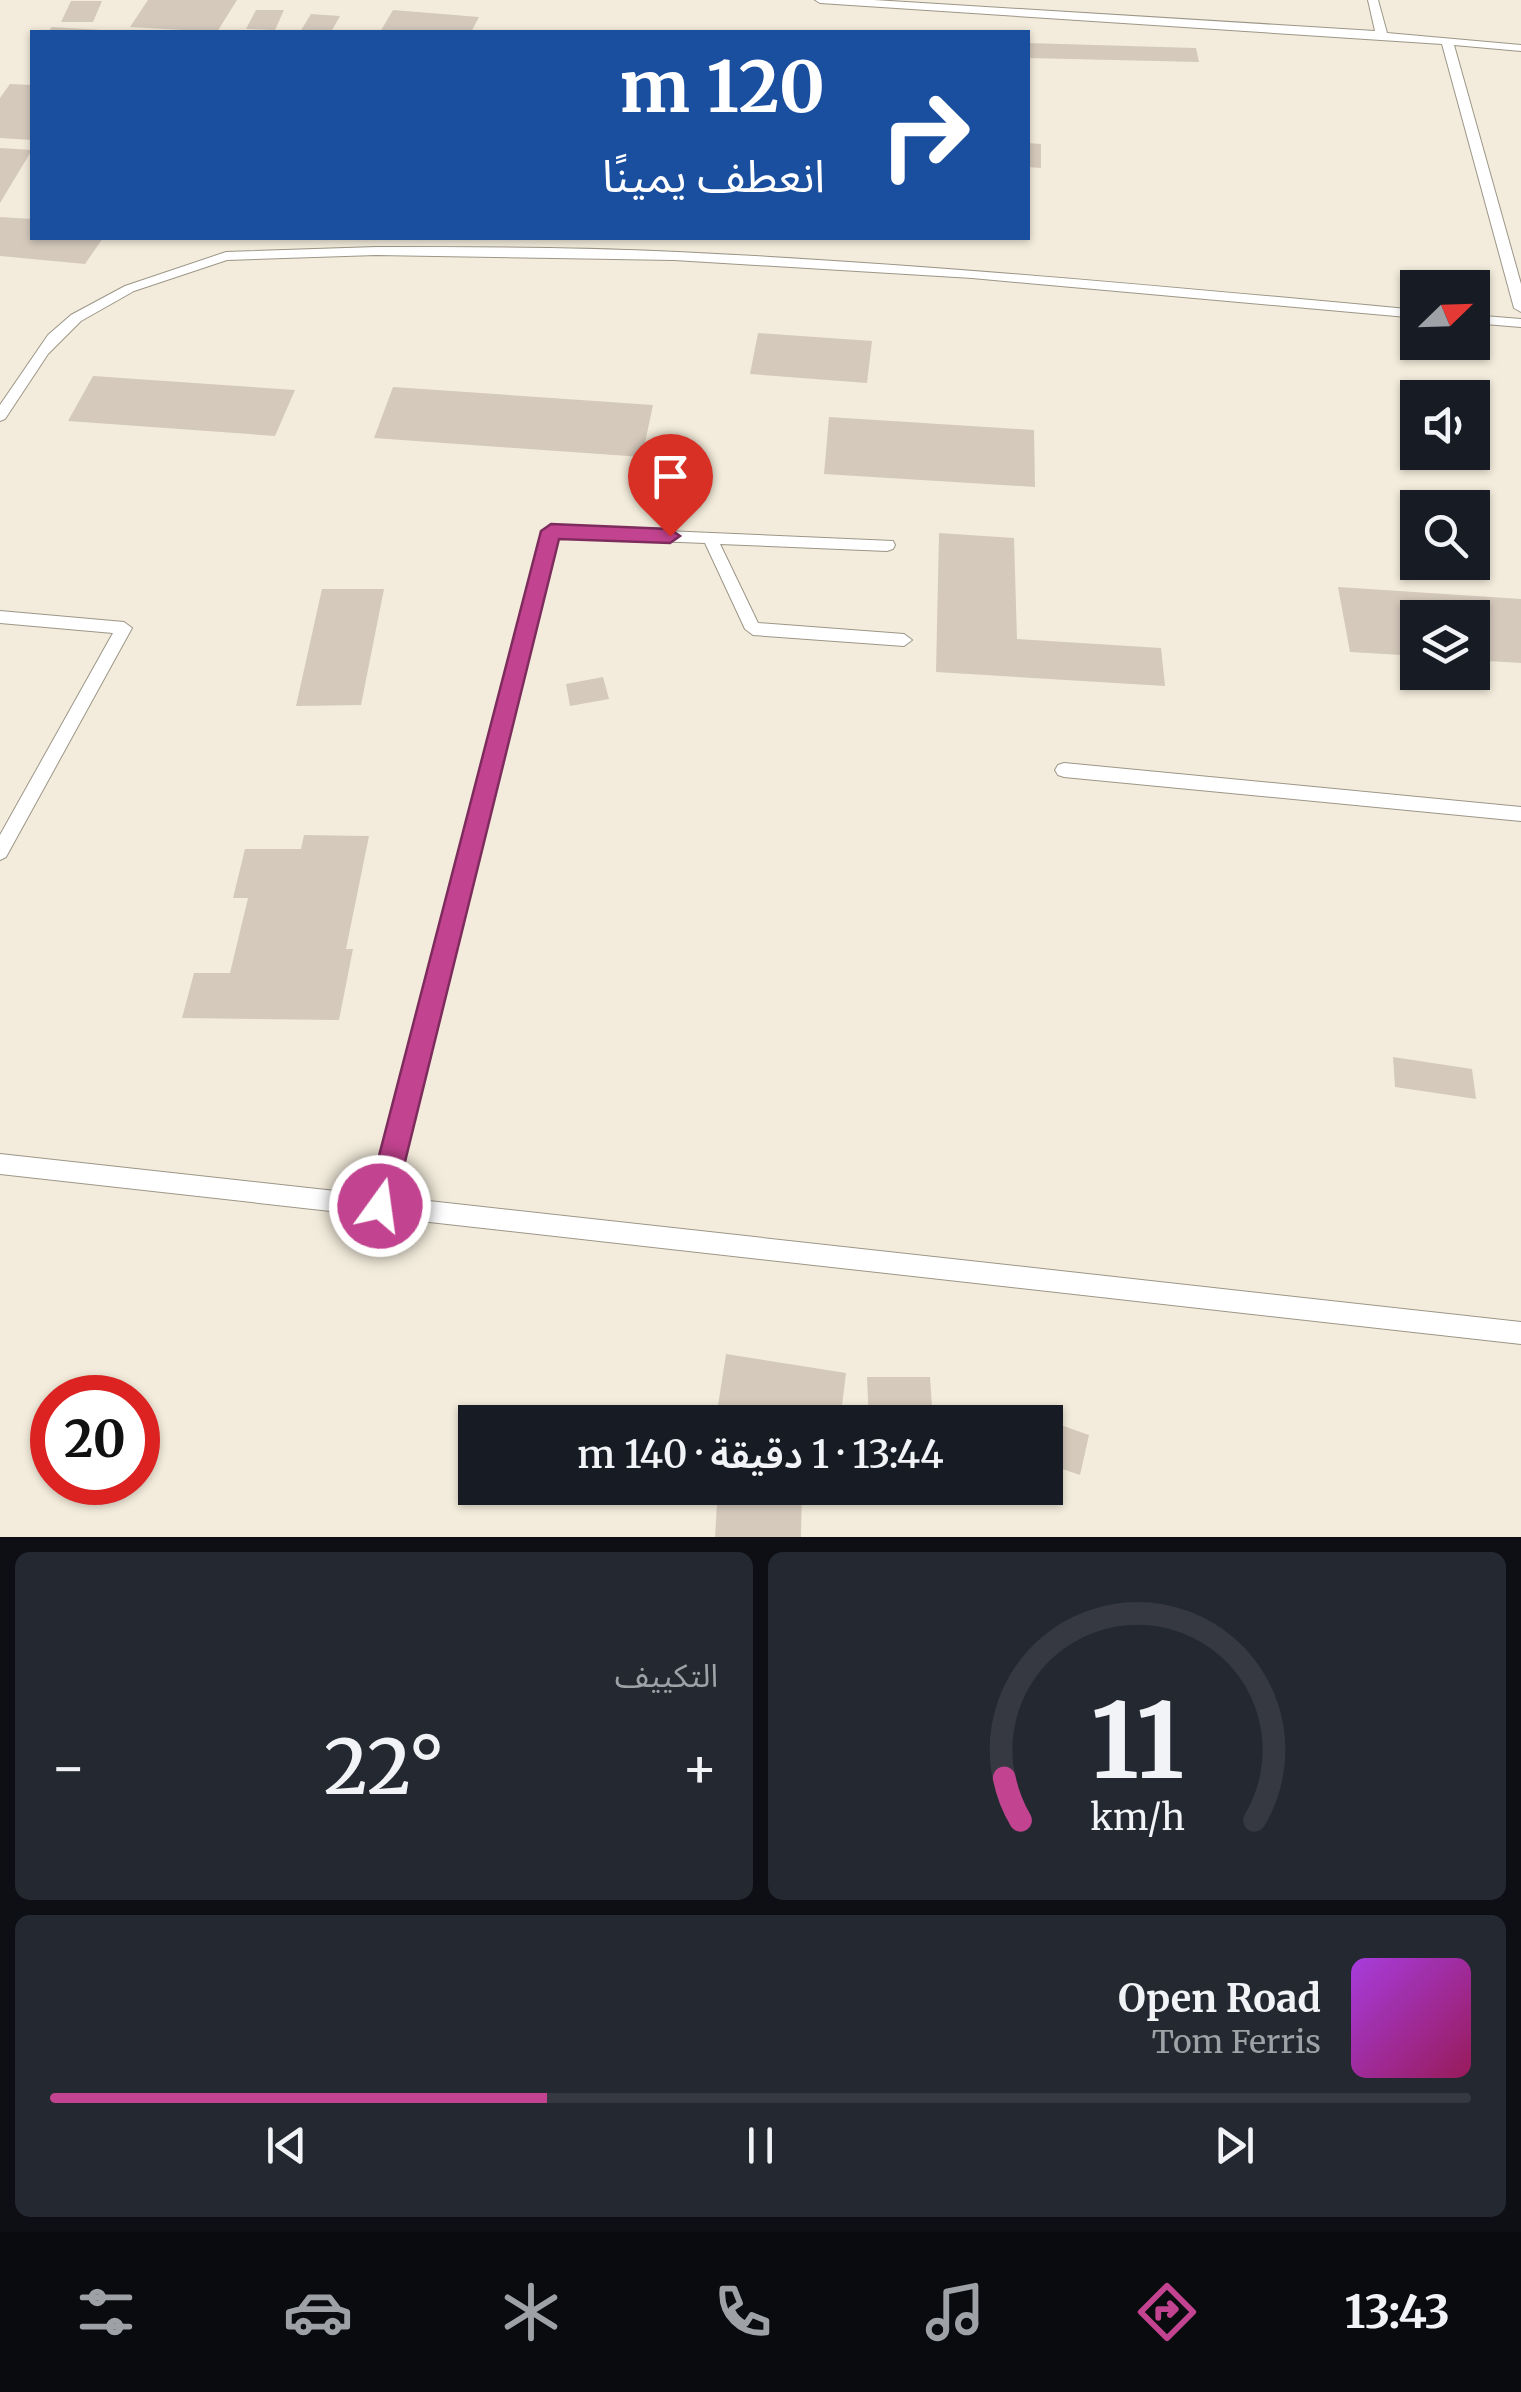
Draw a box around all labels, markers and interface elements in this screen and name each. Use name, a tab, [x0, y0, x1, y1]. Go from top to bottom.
text: 120 m	[620, 43, 825, 131]
icon: right	[860, 70, 990, 200]
text: انعطف يمينًا	[602, 148, 825, 204]
north arrow	[1400, 270, 1490, 360]
map controls	[1400, 270, 1490, 690]
button: sound	[1400, 380, 1490, 470]
pin	[628, 434, 713, 537]
icon: arrive	[643, 449, 698, 504]
button: search	[1400, 490, 1490, 580]
button: layers	[1400, 600, 1490, 690]
position arrow	[328, 1154, 432, 1258]
speed limit sign: 20	[30, 1375, 160, 1505]
text: 13:44 · 1 دقيقة · 140 m	[577, 1431, 944, 1478]
text: التكييف	[615, 1656, 718, 1696]
text: 11	[1090, 1676, 1184, 1806]
text: 22°	[324, 1720, 444, 1814]
text: −	[50, 1733, 87, 1802]
text: +	[681, 1733, 718, 1802]
text: km/h	[1090, 1795, 1184, 1840]
text: Open Road	[1118, 1975, 1321, 2022]
text: Tom Ferris	[1152, 2022, 1321, 2062]
icon: previous	[259, 2118, 314, 2173]
icon: pause	[733, 2118, 788, 2173]
icon: next	[1207, 2118, 1262, 2173]
icon: filters	[71, 2277, 141, 2347]
icon: car	[283, 2277, 353, 2347]
icon: climate	[496, 2277, 566, 2347]
icon: phone	[708, 2277, 778, 2347]
icon: music	[920, 2277, 990, 2347]
icon: directions	[1132, 2277, 1202, 2347]
text: 13:43	[1344, 2284, 1450, 2340]

